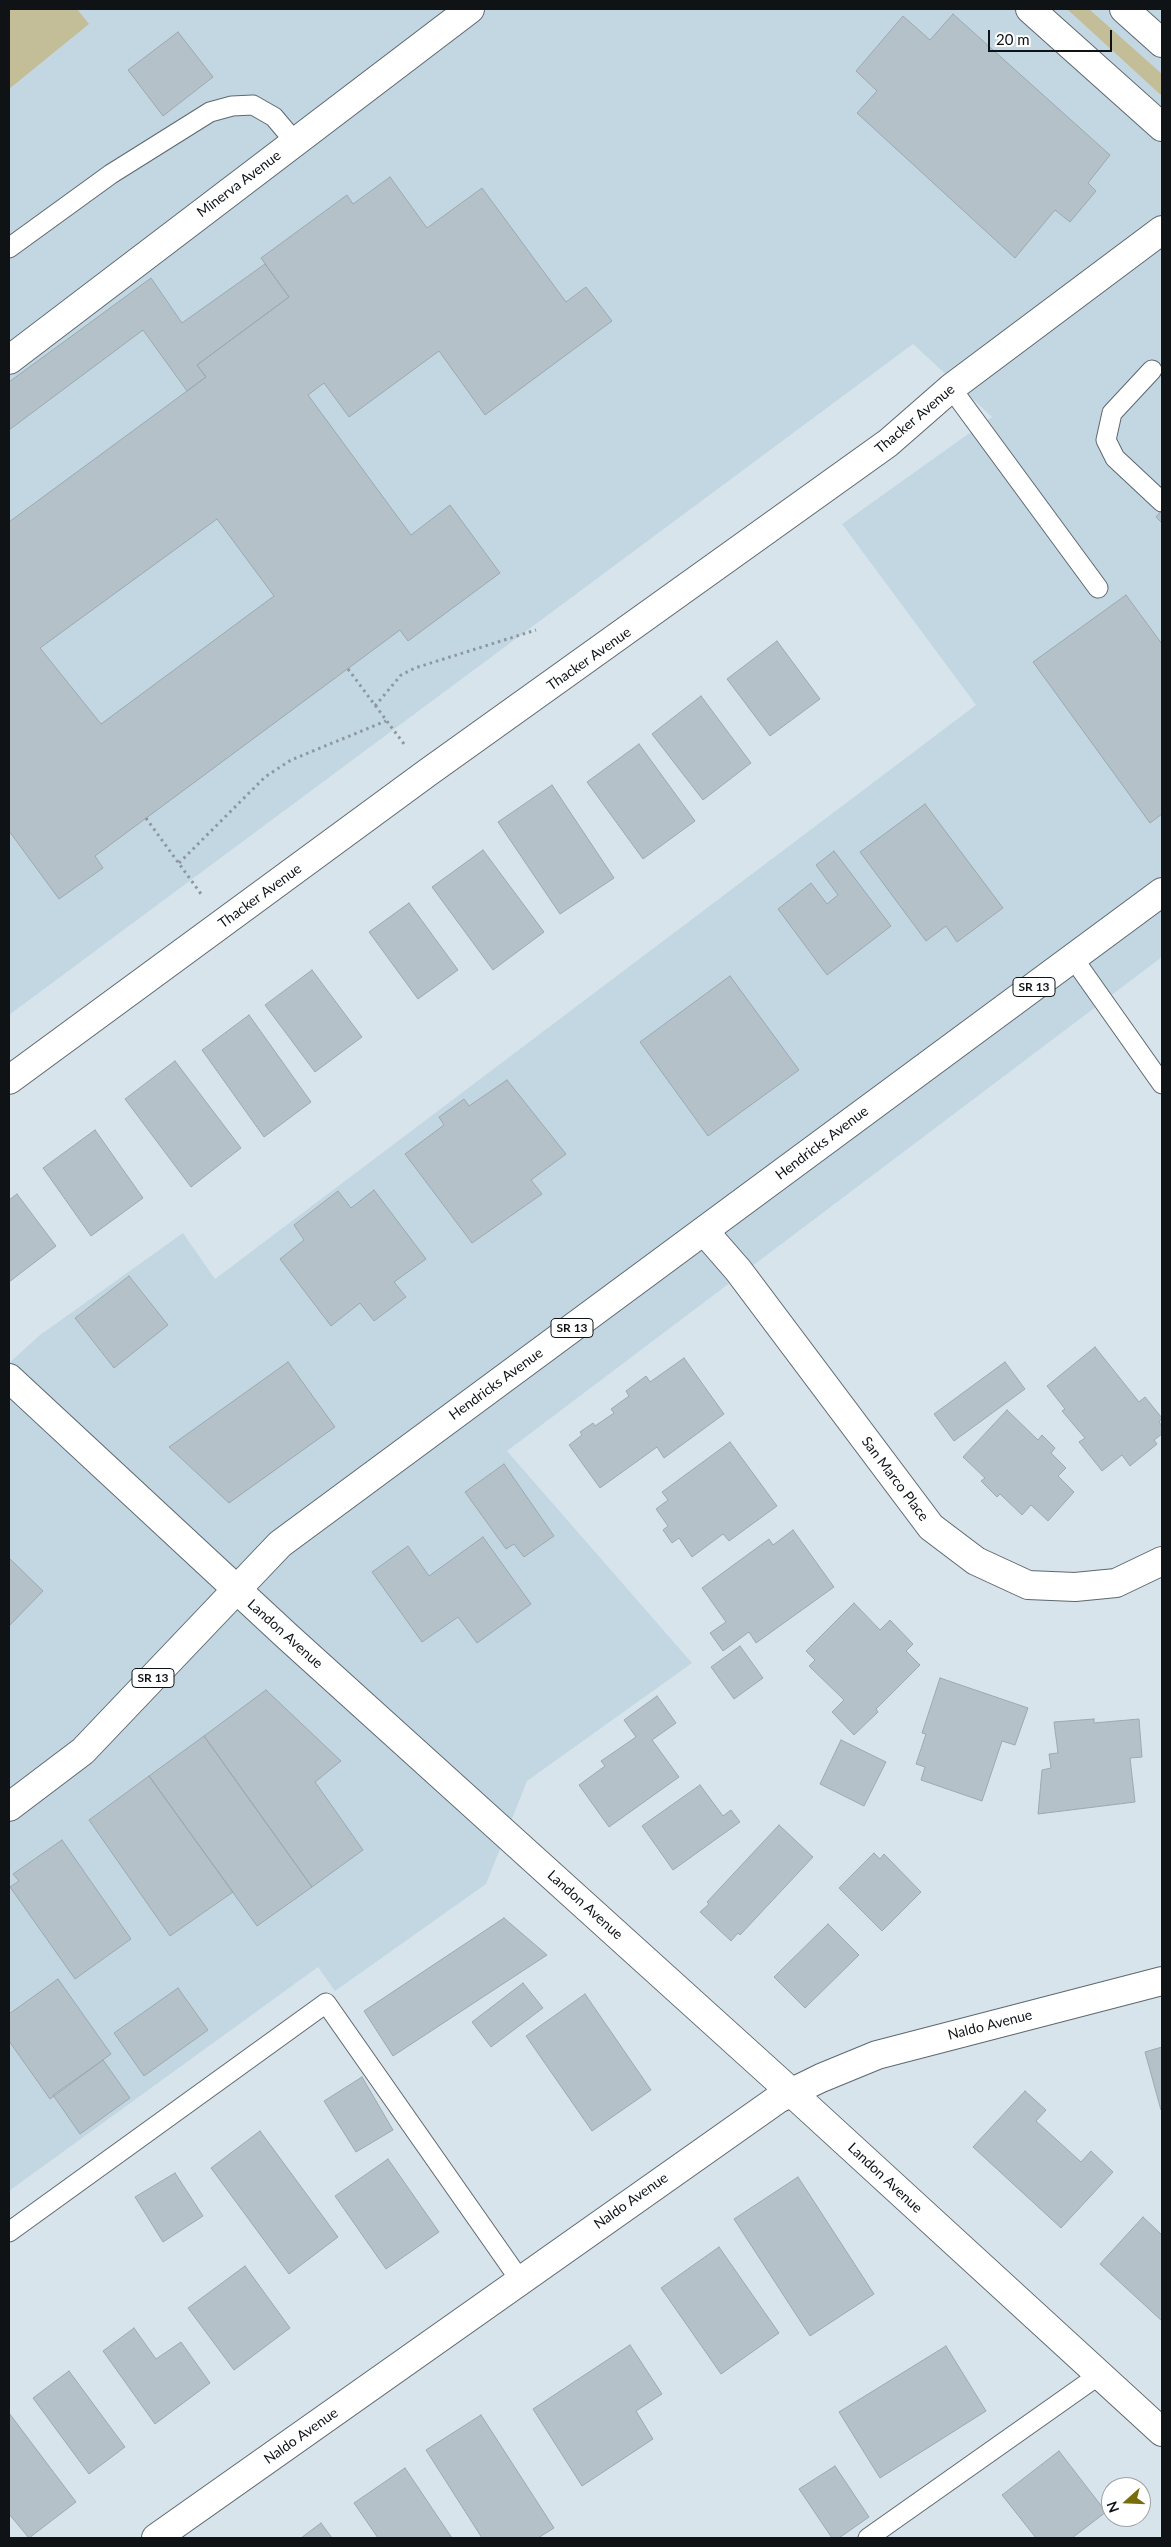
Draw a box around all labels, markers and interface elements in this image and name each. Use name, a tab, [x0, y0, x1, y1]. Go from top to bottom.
scale bar	[991, 20, 1115, 52]
text: 20 m	[996, 30, 1030, 48]
street label: Minerva Avenue	[194, 147, 284, 221]
street label: Thacker Avenue	[872, 381, 958, 457]
street label: Thacker Avenue	[544, 624, 634, 694]
street label: Thacker Avenue	[215, 860, 305, 932]
road number: SR 13	[1013, 978, 1055, 996]
street label: Hendricks Avenue	[772, 1103, 872, 1183]
road number: SR 13	[551, 1319, 593, 1338]
street label: Hendricks Avenue	[446, 1344, 546, 1424]
street label: San Marco Place	[858, 1434, 932, 1524]
street label: Landon Avenue	[244, 1596, 326, 1672]
road number: SR 13	[132, 1669, 174, 1688]
street label: Landon Avenue	[544, 1867, 626, 1943]
street label: Naldo Avenue	[946, 2006, 1034, 2044]
street label: Landon Avenue	[844, 2139, 926, 2217]
street label: Naldo Avenue	[591, 2169, 671, 2233]
street label: Naldo Avenue	[261, 2404, 341, 2468]
north arrow	[1101, 2477, 1151, 2527]
text: N	[1103, 2499, 1122, 2515]

